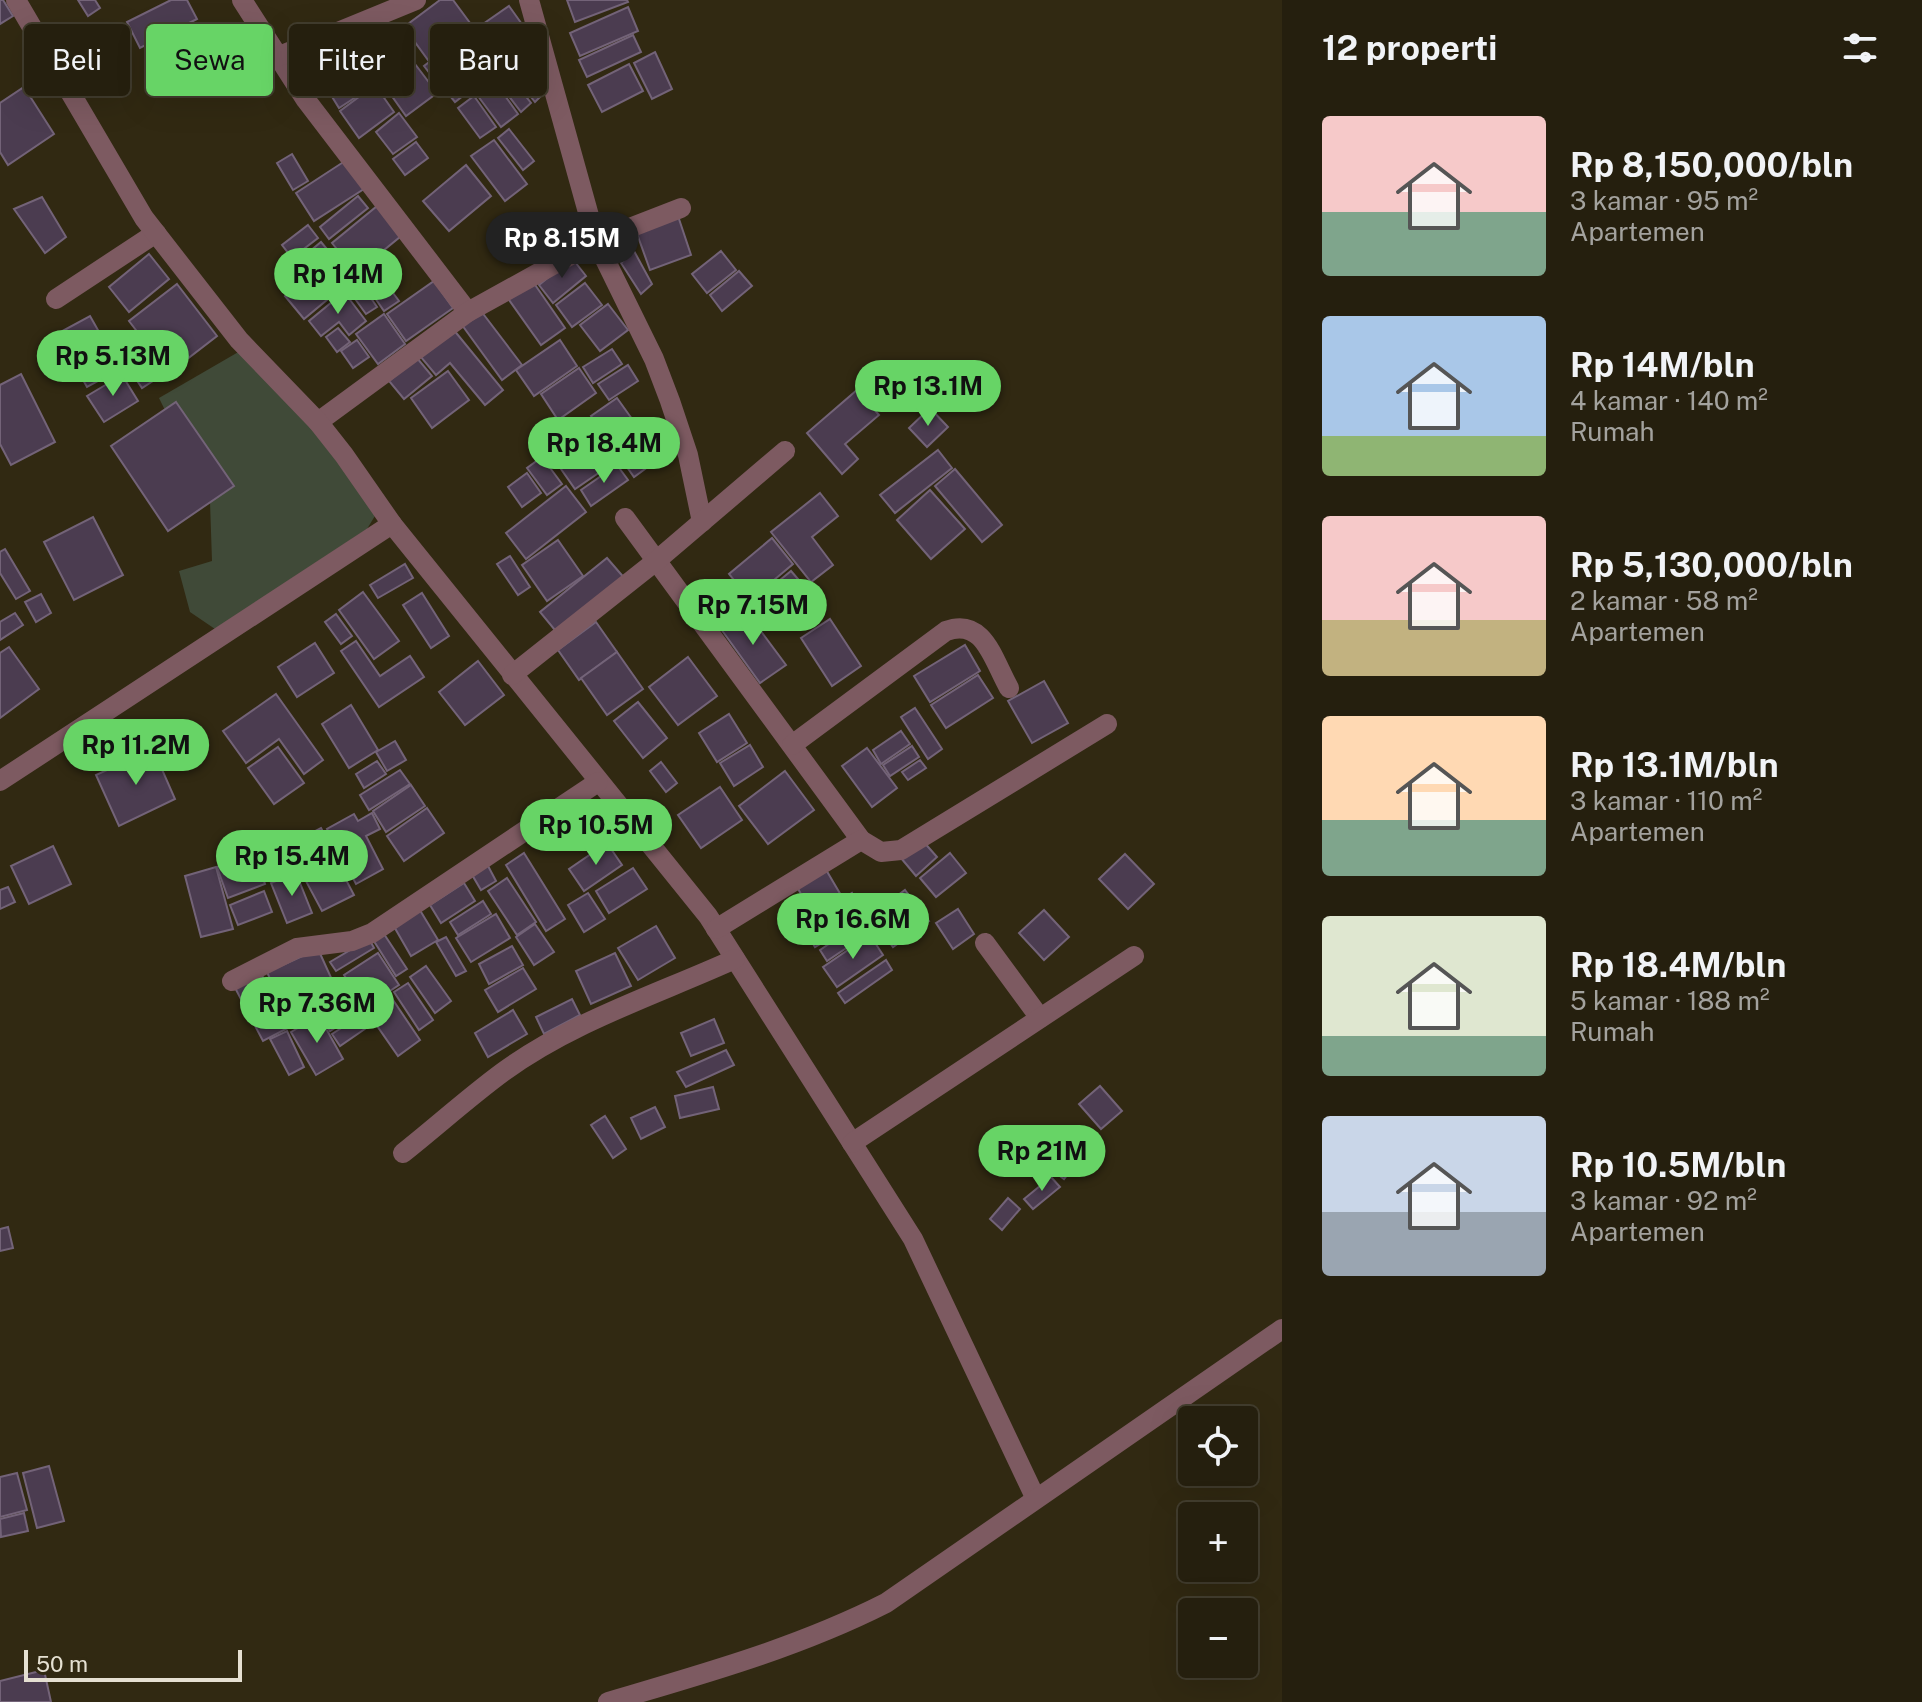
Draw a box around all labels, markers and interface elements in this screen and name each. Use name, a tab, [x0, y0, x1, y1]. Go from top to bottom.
chip: Beli	[24, 24, 130, 96]
chip: Sewa	[146, 24, 273, 96]
chip: Filter	[289, 24, 414, 96]
chip: Baru	[430, 24, 547, 96]
icon: filters	[1838, 26, 1882, 70]
text: 12 properti	[1322, 28, 1497, 68]
text: Rp 8,150,000/bln	[1570, 145, 1853, 185]
icon: home	[1386, 148, 1482, 244]
text: 3 kamar · 95 m²	[1570, 185, 1758, 216]
pin: Rp 8.15M	[479, 212, 645, 280]
text: Apartemen	[1570, 216, 1705, 247]
text: Rp 8.15M	[504, 222, 620, 253]
pin: Rp 14M	[273, 248, 403, 316]
text: Rp 14M	[292, 258, 384, 289]
pin: Rp 5.13M	[30, 330, 196, 398]
text: Rp 5.13M	[55, 340, 171, 371]
text: Rp 14M/bln	[1570, 345, 1755, 385]
icon: home	[1386, 348, 1482, 444]
pin: Rp 13.1M	[845, 360, 1011, 428]
text: Rp 13.1M	[873, 370, 983, 401]
text: 4 kamar · 140 m²	[1570, 385, 1768, 416]
text: Rumah	[1570, 416, 1654, 447]
pin: Rp 18.4M	[521, 417, 687, 485]
text: Rp 18.4M	[546, 427, 662, 458]
text: Rp 5,130,000/bln	[1570, 545, 1853, 585]
icon: home	[1386, 548, 1482, 644]
pin: Rp 7.15M	[670, 579, 836, 647]
text: 2 kamar · 58 m²	[1570, 585, 1758, 616]
text: Rp 7.15M	[697, 589, 809, 620]
text: Apartemen	[1570, 616, 1705, 647]
pin: Rp 11.2M	[53, 719, 219, 787]
text: Rp 11.2M	[81, 729, 191, 760]
text: Rp 13.1M/bln	[1570, 745, 1779, 785]
icon: home	[1386, 748, 1482, 844]
text: 3 kamar · 110 m²	[1570, 785, 1762, 816]
pin: Rp 10.5M	[513, 799, 679, 867]
text: Rp 10.5M	[538, 809, 654, 840]
text: Apartemen	[1570, 816, 1705, 847]
pin: Rp 15.4M	[209, 830, 375, 898]
text: Rp 15.4M	[234, 840, 350, 871]
pin: Rp 16.6M	[770, 893, 936, 961]
text: Rp 16.6M	[795, 903, 911, 934]
text: Rp 18.4M/bln	[1570, 945, 1787, 985]
icon: home	[1386, 948, 1482, 1044]
pin: Rp 7.36M	[234, 977, 400, 1045]
text: 5 kamar · 188 m²	[1570, 985, 1769, 1016]
text: Rp 7.36M	[258, 987, 376, 1018]
text: Rumah	[1570, 1016, 1654, 1047]
pin: Rp 21M	[977, 1125, 1107, 1193]
text: Rp 21M	[996, 1135, 1088, 1166]
text: Rp 10.5M/bln	[1570, 1145, 1786, 1185]
icon: home	[1386, 1148, 1482, 1244]
text: 3 kamar · 92 m²	[1570, 1185, 1757, 1216]
text: Apartemen	[1570, 1216, 1705, 1247]
map controls	[1178, 1406, 1258, 1678]
button: locate	[1178, 1406, 1258, 1486]
button: +	[1178, 1502, 1258, 1582]
button: −	[1178, 1598, 1258, 1678]
scale bar	[24, 1646, 242, 1682]
text: 50 m	[36, 1651, 88, 1677]

